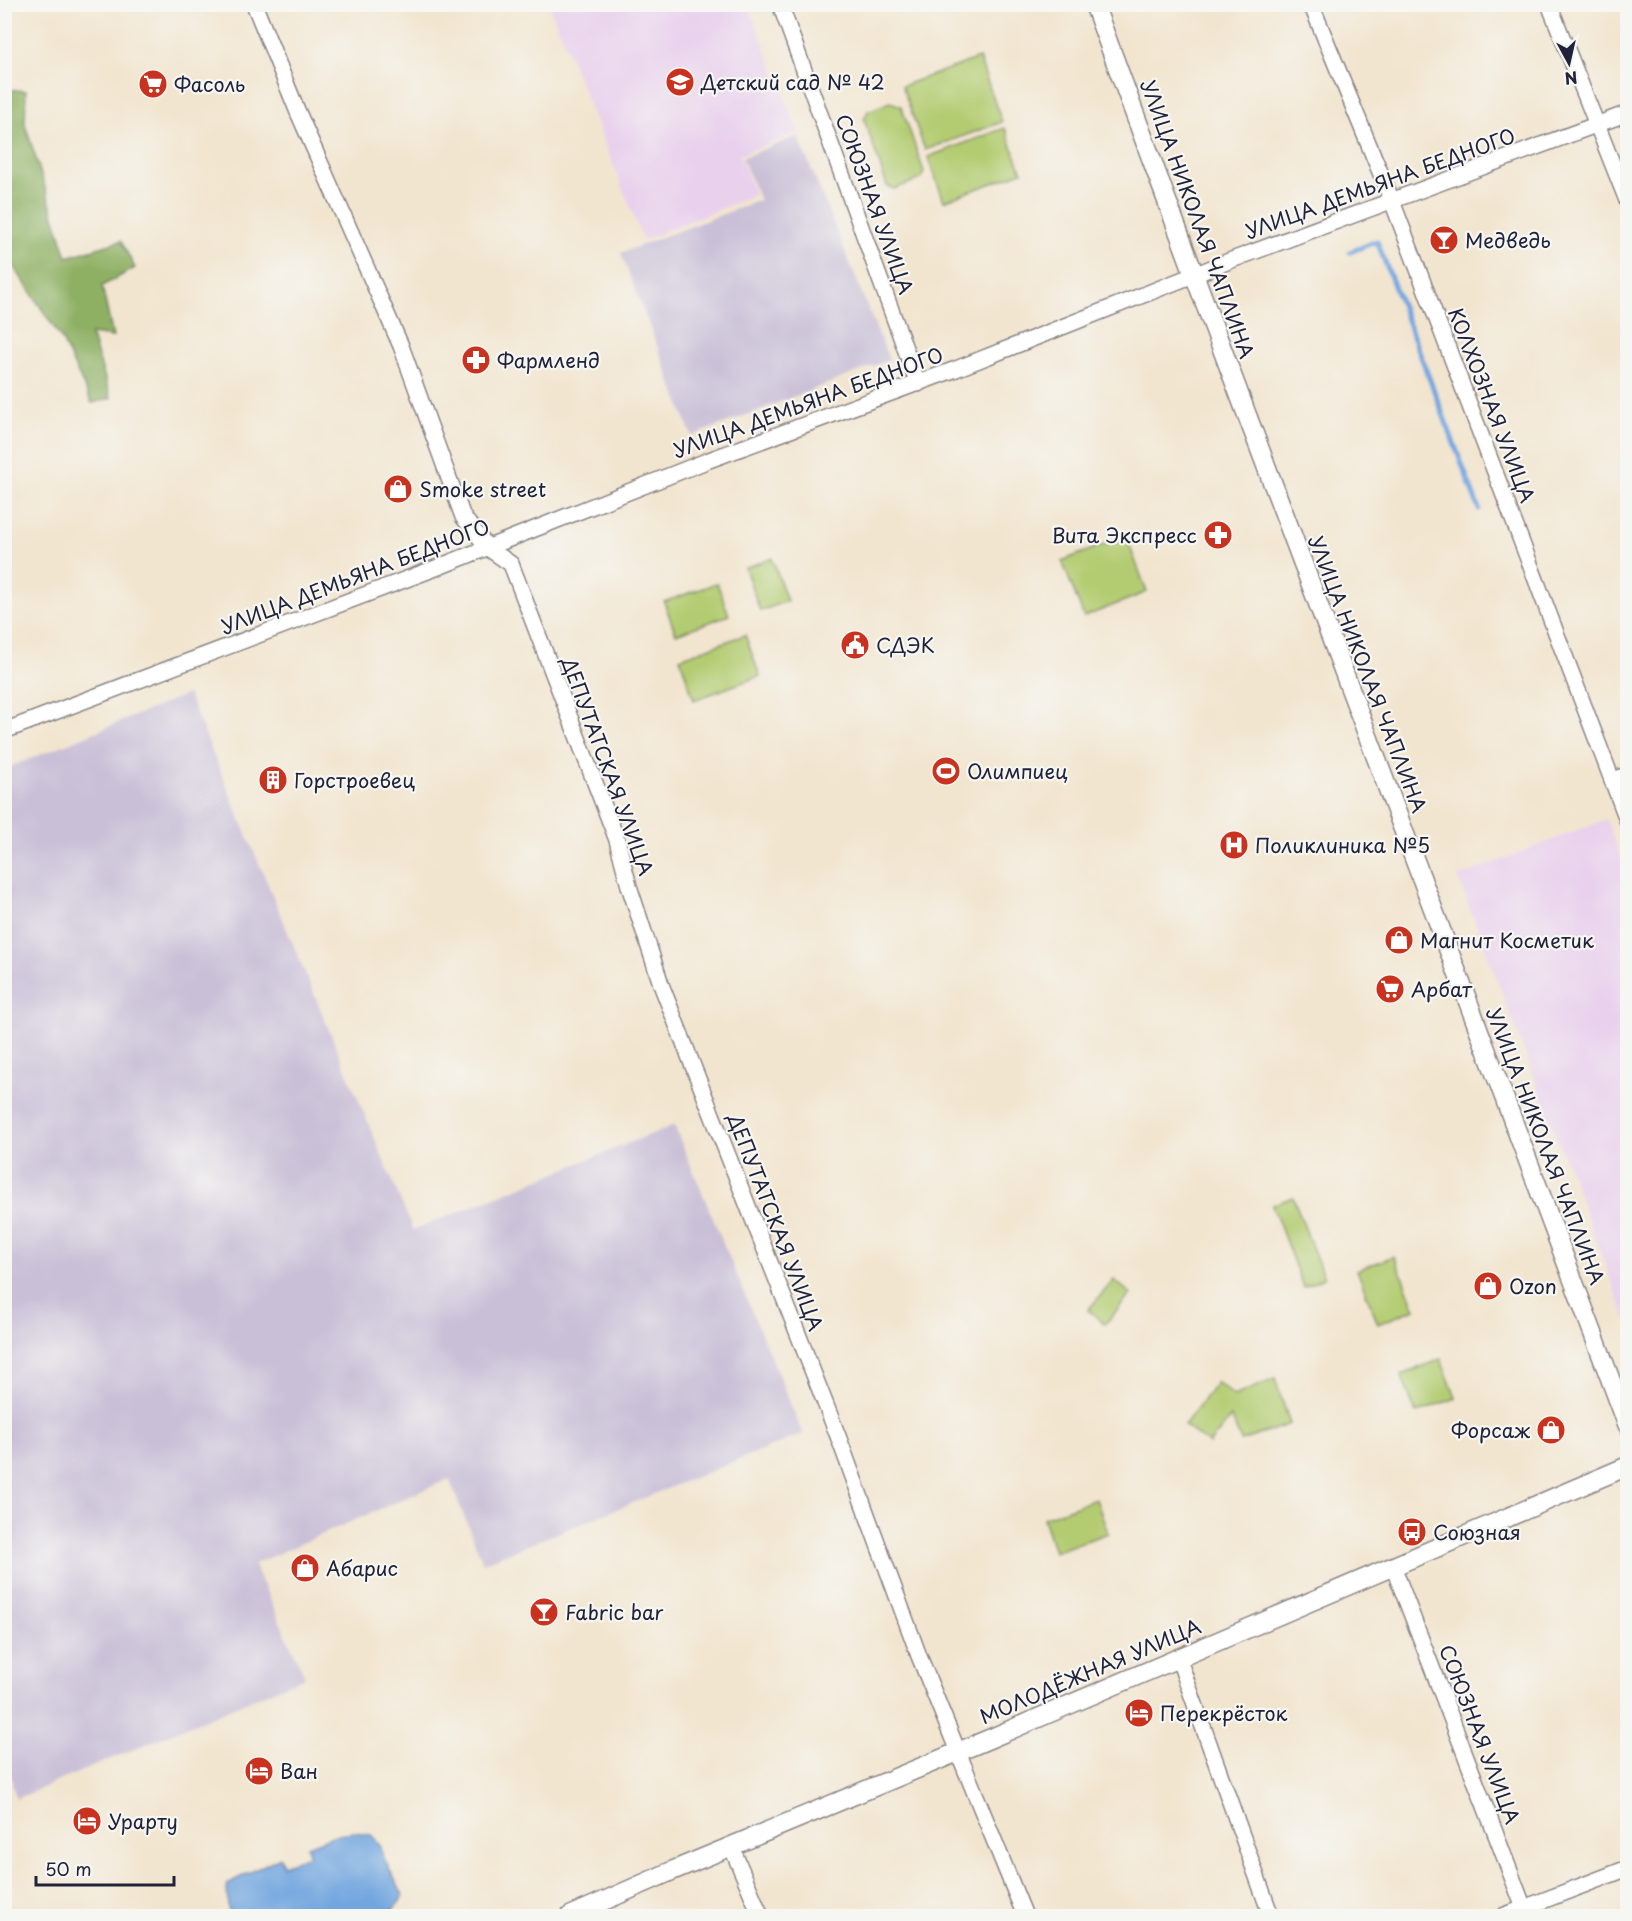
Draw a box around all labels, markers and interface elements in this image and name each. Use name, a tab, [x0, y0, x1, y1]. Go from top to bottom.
north arrow	[1539, 33, 1599, 93]
school or university icon: Детский сад № 42	[664, 66, 696, 98]
text: N	[1563, 66, 1579, 92]
place label: Детский сад № 42	[700, 67, 885, 97]
supermarket icon: Фасоль	[137, 68, 169, 100]
place label: Фасоль	[174, 69, 245, 99]
street label: УЛИЦА НИКОЛАЯ ЧАПЛИНА	[1134, 75, 1262, 363]
street label: СОЮЗНАЯ УЛИЦА	[828, 110, 922, 298]
street label: УЛИЦА ДЕМЬЯНА БЕДНОГО	[1241, 120, 1519, 246]
bar icon: Медведь	[1428, 224, 1460, 256]
place label: Медведь	[1465, 225, 1551, 255]
street label: КОЛХОЗНАЯ УЛИЦА	[1441, 303, 1543, 507]
street label: УЛИЦА ДЕМЬЯНА БЕДНОГО	[669, 339, 947, 465]
pharmacy icon: Фармленд	[460, 344, 492, 376]
place label: Фармленд	[497, 345, 600, 375]
shop icon: Smoke street	[382, 473, 414, 505]
place label: Smoke street	[419, 474, 546, 504]
street label: УЛИЦА ДЕМЬЯНА БЕДНОГО	[216, 511, 494, 641]
pharmacy icon: Вита Экспресс	[1202, 519, 1234, 551]
place label: Вита Экспресс	[1052, 520, 1197, 550]
street label: УЛИЦА НИКОЛАЯ ЧАПЛИНА	[1301, 531, 1435, 817]
public building icon: СДЭК	[839, 629, 871, 661]
place label: СДЭК	[876, 630, 935, 660]
street label: ДЕПУТАТСКАЯ УЛИЦА	[554, 652, 662, 879]
sports icon: Олимпиец	[930, 755, 962, 787]
place label: Олимпиец	[967, 756, 1068, 786]
building icon: Горстроевец	[257, 764, 289, 796]
place label: Горстроевец	[294, 765, 415, 795]
hospital icon: Поликлиника №5	[1218, 829, 1250, 861]
place label: Поликлиника №5	[1255, 830, 1430, 860]
shop icon: Магнит Косметик	[1383, 924, 1415, 956]
place label: Магнит Косметик	[1420, 925, 1594, 955]
supermarket icon: Арбат	[1374, 973, 1406, 1005]
place label: Арбат	[1411, 974, 1473, 1004]
street label: УЛИЦА НИКОЛАЯ ЧАПЛИНА	[1479, 1003, 1613, 1289]
street label: ДЕПУТАТСКАЯ УЛИЦА	[720, 1108, 831, 1335]
shop icon: Ozon	[1472, 1270, 1504, 1302]
place label: Ozon	[1509, 1271, 1557, 1301]
shop icon: Форсаж	[1535, 1414, 1567, 1446]
place label: Форсаж	[1451, 1415, 1530, 1445]
bus stop icon: Союзная	[1396, 1516, 1428, 1548]
place label: Союзная	[1433, 1517, 1521, 1547]
shop icon: Абарис	[289, 1552, 321, 1584]
place label: Абарис	[326, 1553, 398, 1583]
bar icon: Fabric bar	[528, 1596, 560, 1628]
place label: Fabric bar	[565, 1597, 663, 1627]
street label: МОЛОДЁЖНАЯ УЛИЦА	[975, 1611, 1205, 1731]
street label: СОЮЗНАЯ УЛИЦА	[1432, 1640, 1528, 1828]
hotel icon: Перекрёсток	[1123, 1697, 1155, 1729]
place label: Перекрёсток	[1160, 1698, 1288, 1728]
hotel icon: Ван	[243, 1755, 275, 1787]
place label: Ван	[280, 1756, 318, 1786]
hotel icon: Урарту	[71, 1805, 103, 1837]
place label: Урарту	[108, 1806, 178, 1836]
scale bar	[36, 1849, 174, 1887]
text: 50 m	[45, 1855, 92, 1882]

